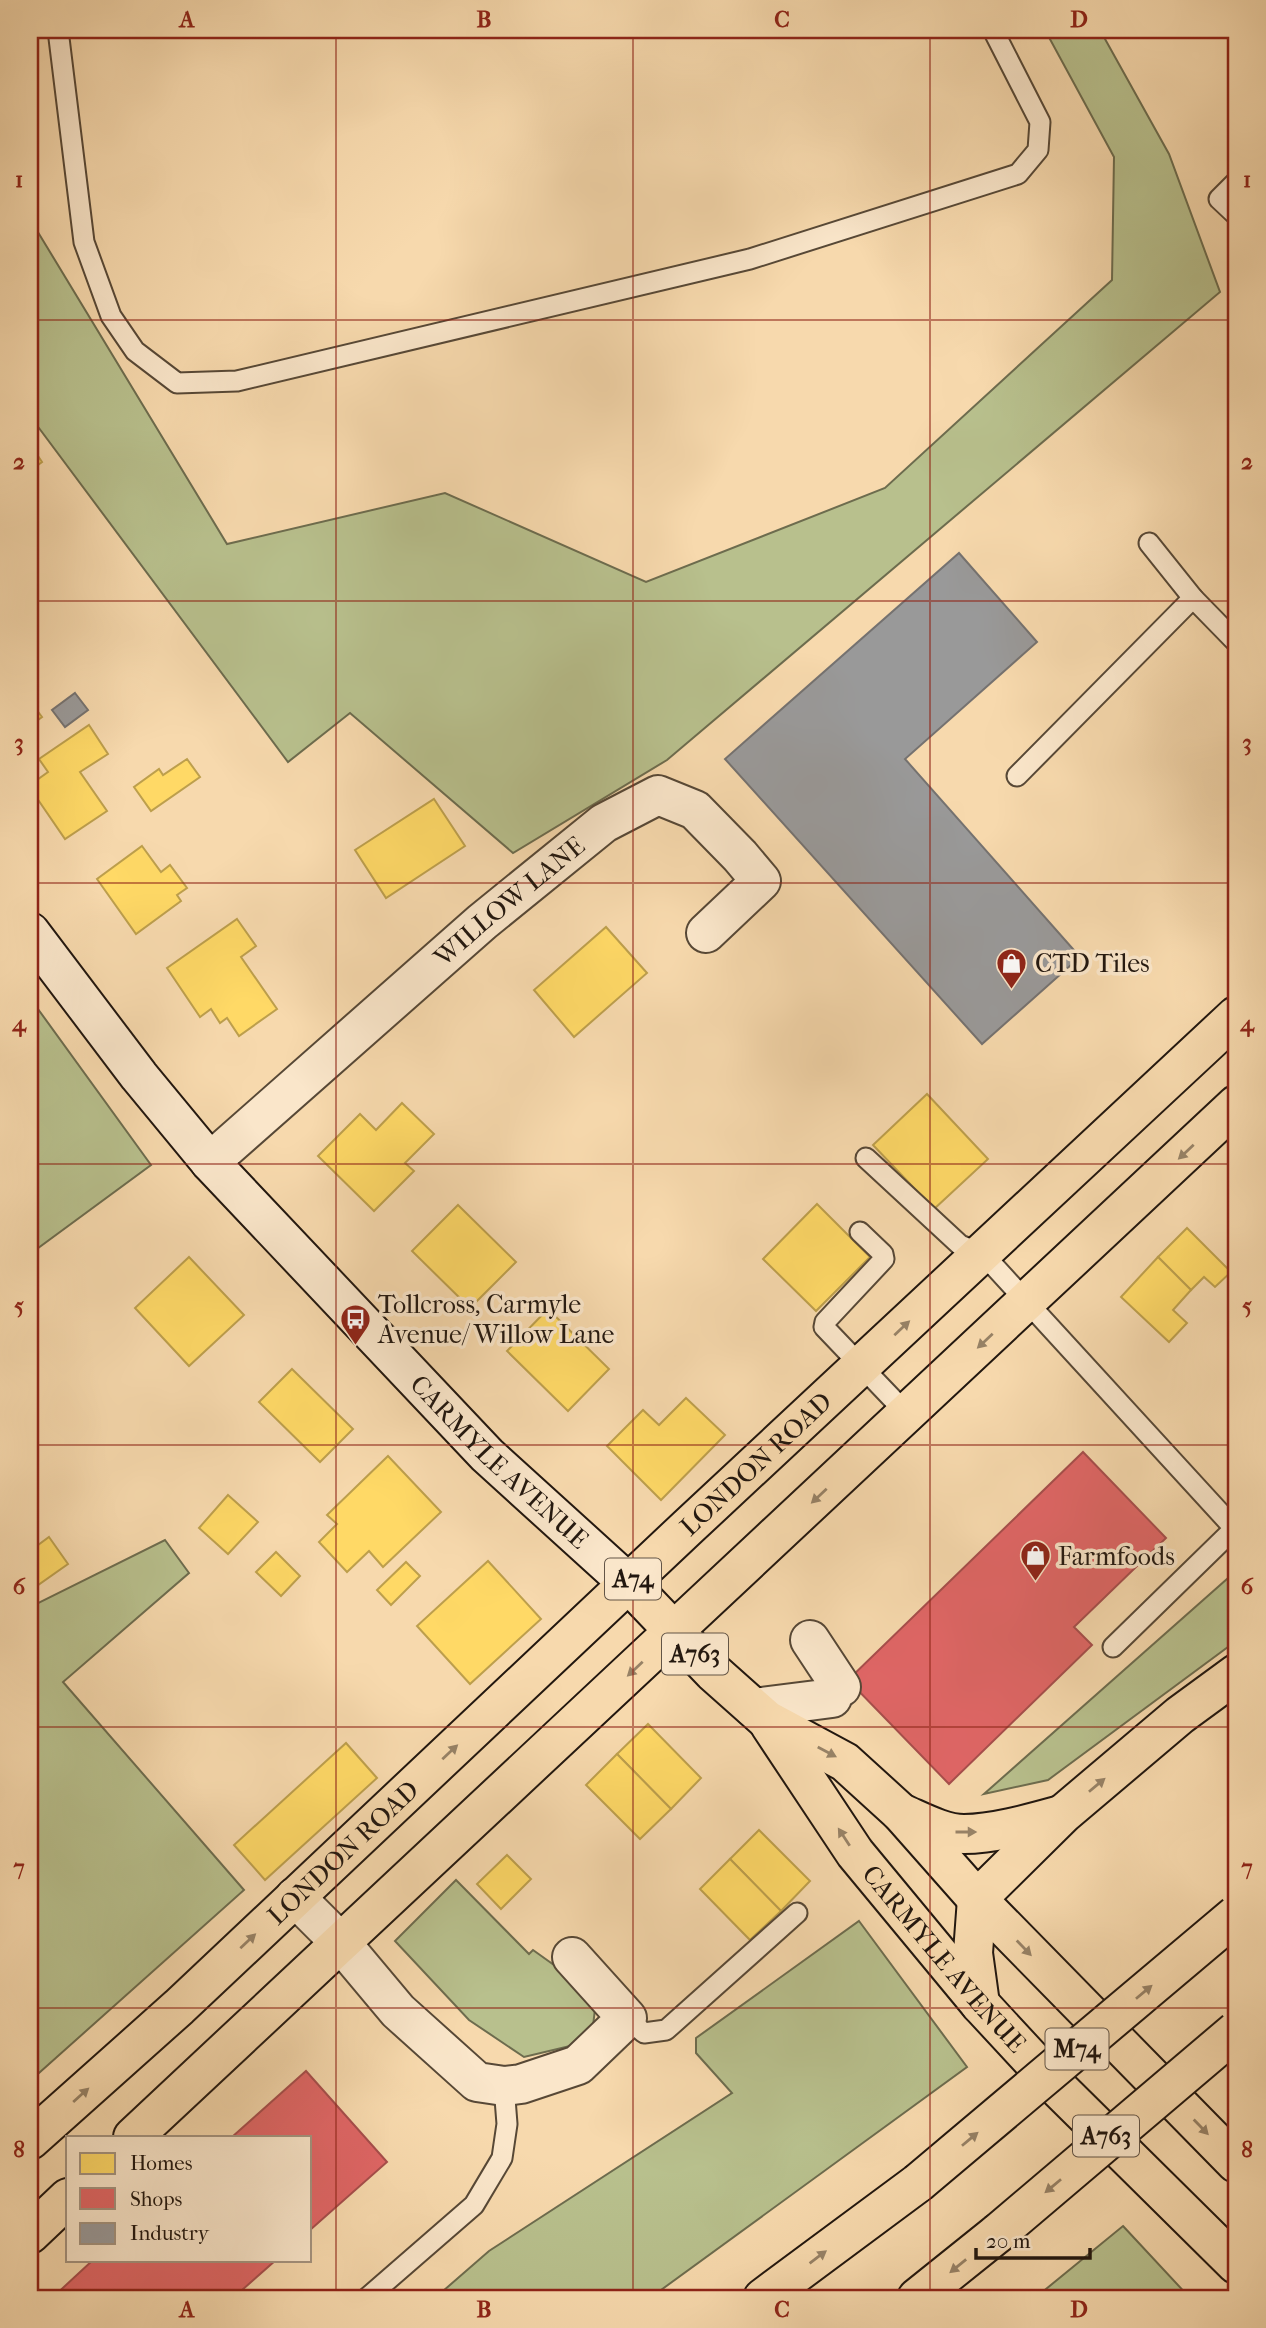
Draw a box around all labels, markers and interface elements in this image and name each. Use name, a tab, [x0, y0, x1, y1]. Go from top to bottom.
text: A	[178, 6, 196, 33]
text: B	[477, 6, 492, 33]
text: C	[774, 6, 790, 33]
text: D	[1070, 6, 1088, 33]
text: 1	[15, 166, 23, 193]
text: 1	[1243, 166, 1251, 193]
text: 2	[13, 448, 25, 475]
text: 2	[1241, 448, 1253, 475]
text: 3	[14, 729, 24, 756]
text: 3	[1242, 729, 1252, 756]
street label: WILLOW LANE	[427, 830, 591, 973]
shop icon: CTD Tiles	[995, 946, 1029, 990]
place label: CTD Tiles	[1035, 948, 1150, 979]
text: 4	[11, 1010, 27, 1037]
text: 4	[1239, 1010, 1255, 1037]
one-way arrow	[1178, 1143, 1195, 1159]
place label: Tollcross, Carmyle Avenue/ Willow Lane	[377, 1289, 614, 1350]
text: 5	[14, 1292, 24, 1319]
text: 5	[1242, 1292, 1252, 1319]
bus stop icon: Tollcross, Carmyle Avenue/ Willow Lane	[338, 1302, 372, 1346]
one-way arrow	[893, 1321, 910, 1337]
one-way arrow	[976, 1332, 993, 1349]
street label: CARMYLE AVENUE	[404, 1368, 595, 1555]
street label: LONDON ROAD	[674, 1386, 838, 1542]
one-way arrow	[811, 1488, 828, 1504]
shop icon: Farmfoods	[1018, 1539, 1052, 1583]
place label: Farmfoods	[1058, 1541, 1175, 1572]
road number: A74	[605, 1559, 661, 1600]
text: 6	[13, 1573, 26, 1600]
text: 6	[1241, 1573, 1254, 1600]
road number: A763	[662, 1634, 728, 1674]
one-way arrow	[626, 1661, 644, 1677]
one-way arrow	[441, 1744, 458, 1760]
one-way arrow	[817, 1747, 837, 1758]
street label: LONDON ROAD	[261, 1774, 425, 1931]
one-way arrow	[1089, 1778, 1106, 1793]
one-way arrow	[955, 1826, 977, 1838]
one-way arrow	[837, 1828, 851, 1846]
text: 7	[12, 1854, 25, 1881]
text: 7	[1240, 1854, 1253, 1881]
street label: CARMYLE AVENUE	[856, 1859, 1033, 2059]
one-way arrow	[240, 1933, 257, 1950]
one-way arrow	[1016, 1939, 1033, 1956]
one-way arrow	[1135, 1985, 1153, 2000]
road number: M74	[1046, 2028, 1108, 2070]
one-way arrow	[72, 2087, 90, 2103]
road number: A763	[1073, 2116, 1139, 2157]
one-way arrow	[1192, 2119, 1209, 2135]
one-way arrow	[962, 2132, 979, 2147]
text: 8	[13, 2136, 25, 2163]
legend	[66, 2136, 312, 2262]
text: 8	[1241, 2136, 1253, 2163]
text: Homes	[130, 2151, 193, 2175]
one-way arrow	[1045, 2178, 1062, 2193]
text: Shops	[130, 2187, 183, 2211]
scale bar	[976, 2216, 1089, 2260]
text: Industry	[130, 2221, 210, 2245]
text: 20 m	[986, 2229, 1031, 2253]
one-way arrow	[809, 2251, 827, 2265]
one-way arrow	[949, 2258, 967, 2273]
text: A	[178, 2296, 196, 2323]
text: B	[477, 2296, 492, 2323]
text: C	[774, 2296, 790, 2323]
text: D	[1070, 2296, 1088, 2323]

